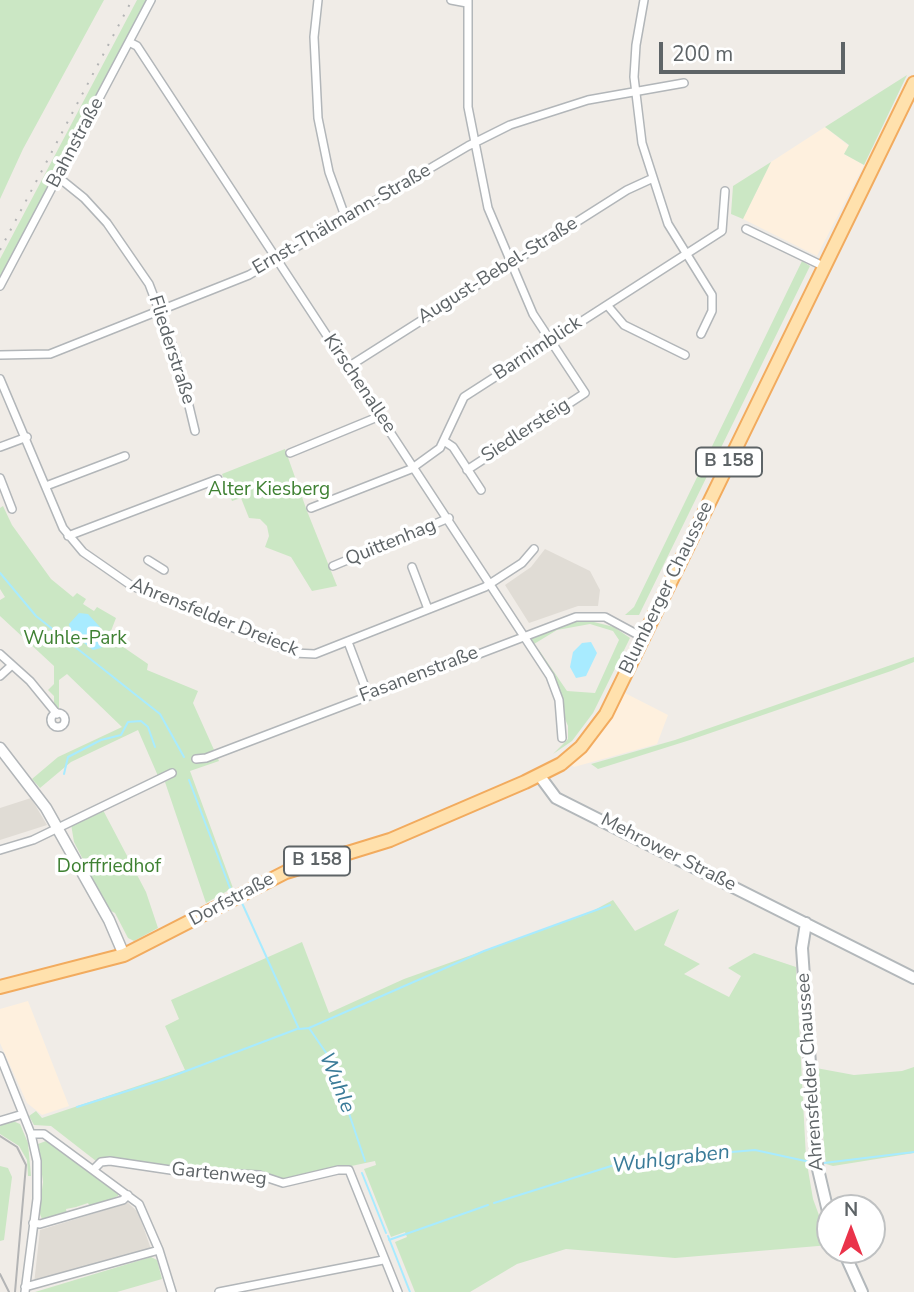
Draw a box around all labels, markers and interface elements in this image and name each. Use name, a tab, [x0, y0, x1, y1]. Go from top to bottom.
scale bar	[662, 28, 848, 72]
text: 200 m	[672, 40, 733, 68]
street label: Bahnstraße	[43, 94, 109, 192]
street label: Ernst-Thälmann-Straße	[249, 160, 435, 280]
street label: August-Bebel-Straße	[414, 213, 582, 329]
street label: Fliederstraße	[143, 293, 199, 407]
street label: Barnimblick	[490, 312, 586, 386]
street label: Kirschenallee	[318, 330, 400, 438]
street label: Siedlersteig	[477, 394, 575, 468]
road number: B 158	[696, 448, 762, 476]
park label: Alter Kiesberg	[208, 479, 330, 501]
street label: Blumberger Chaussee	[615, 498, 719, 678]
street label: Quittenhag	[342, 515, 440, 571]
street label: Ahrensfelder Dreieck	[126, 574, 302, 662]
park label: Wuhle-Park	[23, 628, 127, 650]
street label: Fasanenstraße	[356, 642, 482, 708]
street label: Mehrower Straße	[597, 809, 739, 897]
road number: B 158	[284, 846, 350, 876]
park label: Dorffriedhof	[57, 856, 161, 878]
street label: Dorfstraße	[186, 868, 278, 932]
street label: Ahrensfelder Chaussee	[793, 972, 829, 1172]
water label: Wuhle	[313, 1049, 359, 1117]
water label: Wuhlgraben	[611, 1140, 731, 1180]
street label: Gartenweg	[170, 1159, 268, 1191]
north arrow	[816, 1194, 886, 1264]
text: N	[844, 1197, 858, 1223]

